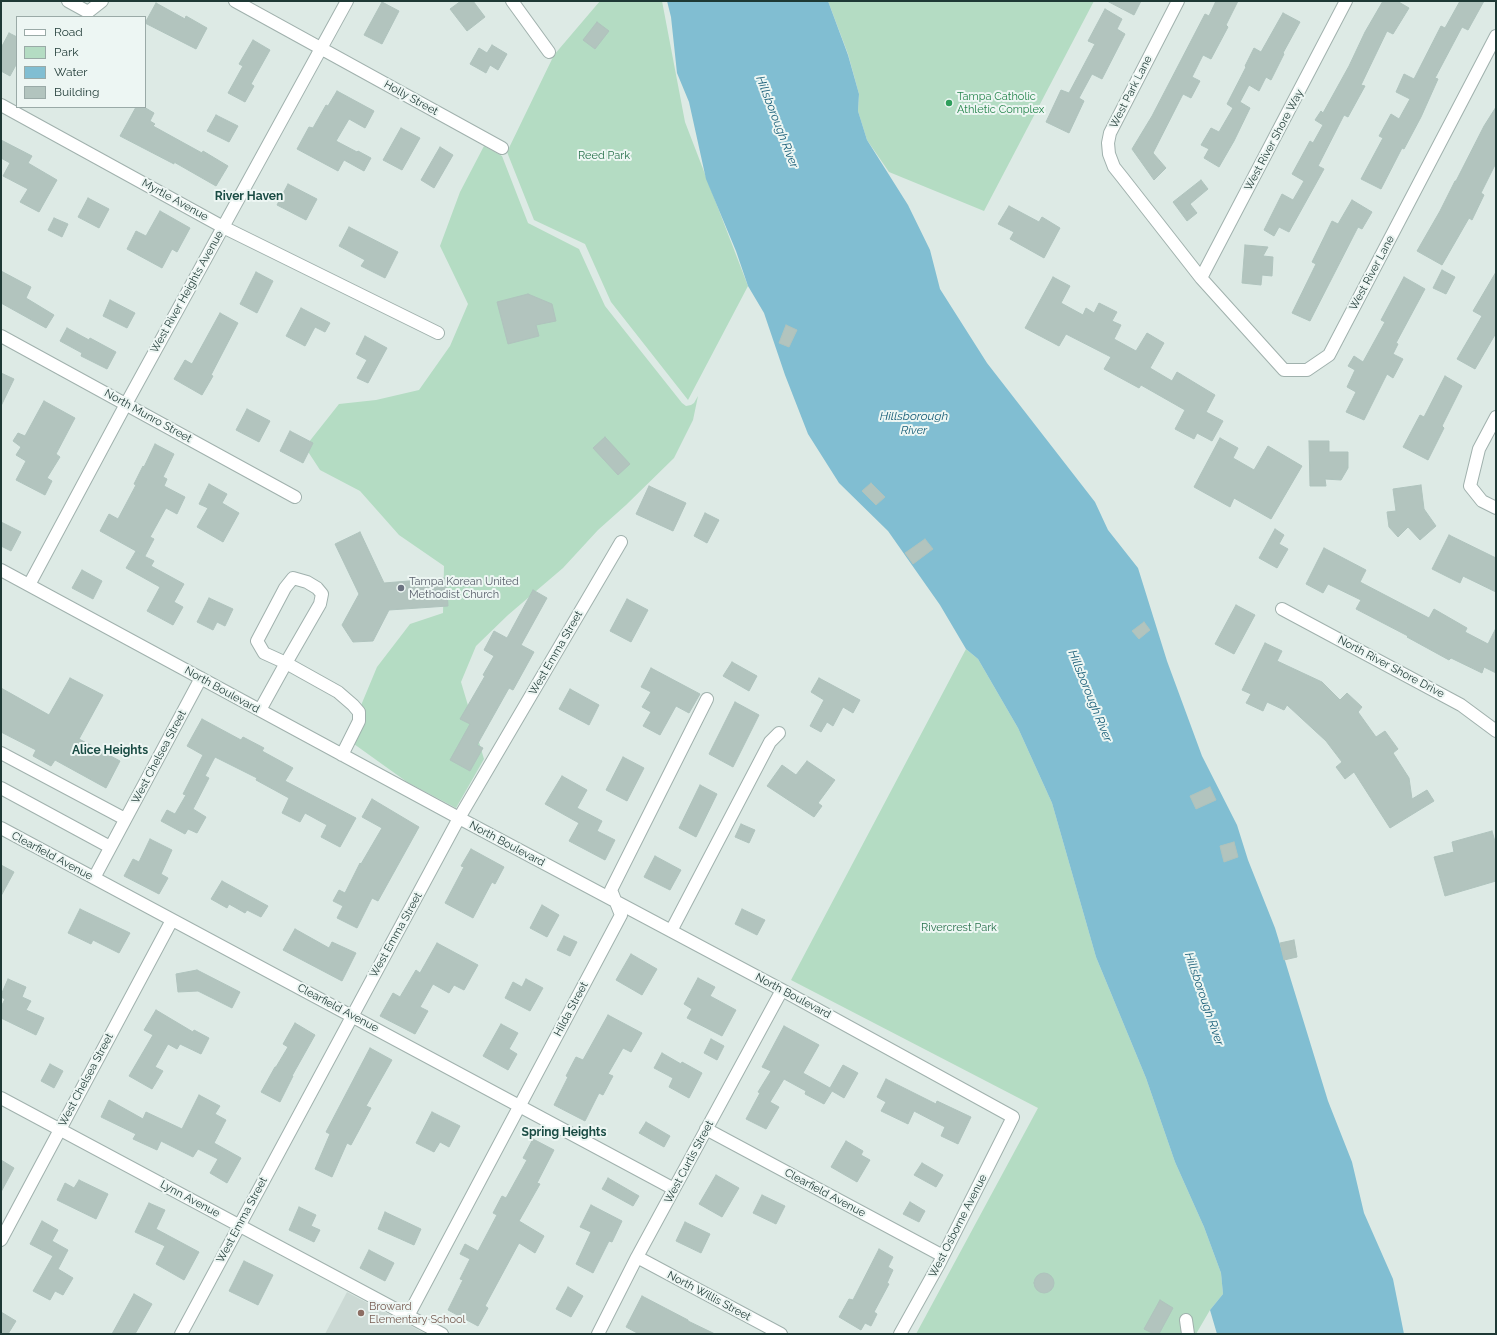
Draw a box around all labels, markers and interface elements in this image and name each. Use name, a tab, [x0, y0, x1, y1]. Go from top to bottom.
legend	[16, 16, 146, 108]
text: Road	[54, 25, 83, 39]
text: Park	[54, 45, 79, 59]
street label: West Park Lane	[1107, 54, 1155, 130]
text: Water	[54, 65, 88, 79]
water label: Hillsborough River	[753, 74, 801, 170]
street label: Holly Street	[382, 78, 440, 118]
text: Building	[54, 85, 100, 99]
street label: West River Shore Way	[1242, 87, 1306, 193]
place label: Tampa Catholic Athletic Complex	[957, 90, 1044, 116]
marker: Tampa Catholic Athletic Complex	[944, 98, 954, 108]
park label: Reed Park	[578, 149, 630, 163]
street label: Myrtle Avenue	[139, 176, 211, 224]
district label: River Haven	[215, 189, 283, 203]
street label: West River Heights Avenue	[148, 229, 226, 355]
street label: West River Lane	[1347, 233, 1397, 313]
street label: North Munro Street	[102, 387, 194, 445]
water label: Hillsborough River	[880, 409, 948, 437]
place label: Tampa Korean United Methodist Church	[409, 575, 519, 601]
marker: Tampa Korean United Methodist Church	[396, 583, 406, 593]
street label: West Emma Street	[526, 608, 586, 698]
street label: North River Shore Drive	[1335, 633, 1447, 701]
water label: Hillsborough River	[1065, 648, 1115, 744]
street label: North Boulevard	[182, 664, 262, 716]
street label: West Chelsea Street	[129, 708, 189, 806]
district label: Alice Heights	[72, 743, 148, 757]
street label: North Boulevard	[467, 819, 547, 869]
street label: Clearfield Avenue	[9, 829, 95, 883]
street label: West Emma Street	[367, 890, 425, 980]
park label: Rivercrest Park	[921, 921, 997, 935]
water label: Hillsborough River	[1181, 950, 1227, 1048]
street label: North Boulevard	[753, 971, 833, 1021]
street label: Hilda Street	[551, 980, 591, 1038]
street label: Clearfield Avenue	[295, 981, 381, 1035]
street label: West Chelsea Street	[56, 1031, 116, 1129]
street label: West Curtis Street	[662, 1118, 716, 1206]
district label: Spring Heights	[522, 1125, 606, 1139]
street label: Clearfield Avenue	[782, 1166, 868, 1220]
street label: West Osborne Avenue	[926, 1172, 990, 1280]
street label: West Emma Street	[214, 1175, 270, 1265]
street label: Lynn Avenue	[158, 1178, 222, 1220]
street label: North Willis Street	[665, 1268, 753, 1324]
place label: Broward Elementary School	[369, 1300, 466, 1326]
marker: Broward Elementary School	[356, 1308, 366, 1318]

